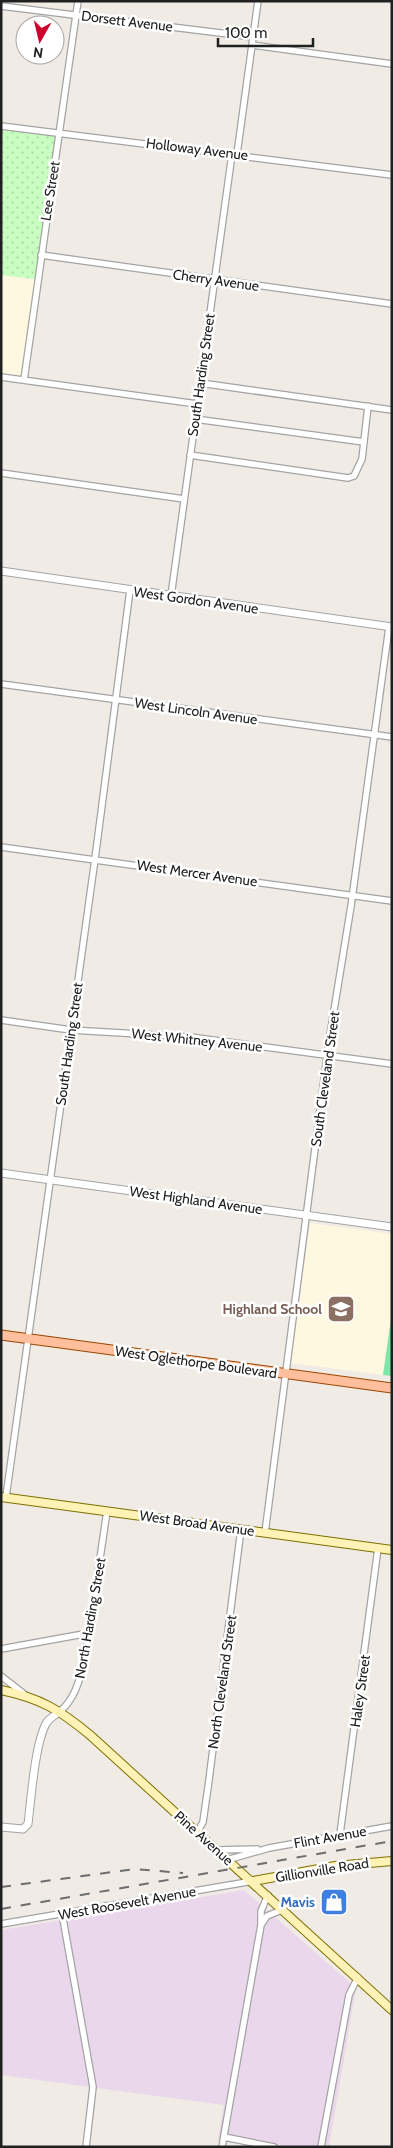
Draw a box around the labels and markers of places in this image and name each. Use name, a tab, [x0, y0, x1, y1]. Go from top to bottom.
school or university icon: Highland School	[326, 1294, 356, 1324]
place label: Highland School	[222, 1300, 322, 1318]
shop icon: Mavis	[319, 1887, 349, 1917]
place label: Mavis	[280, 1893, 315, 1911]

